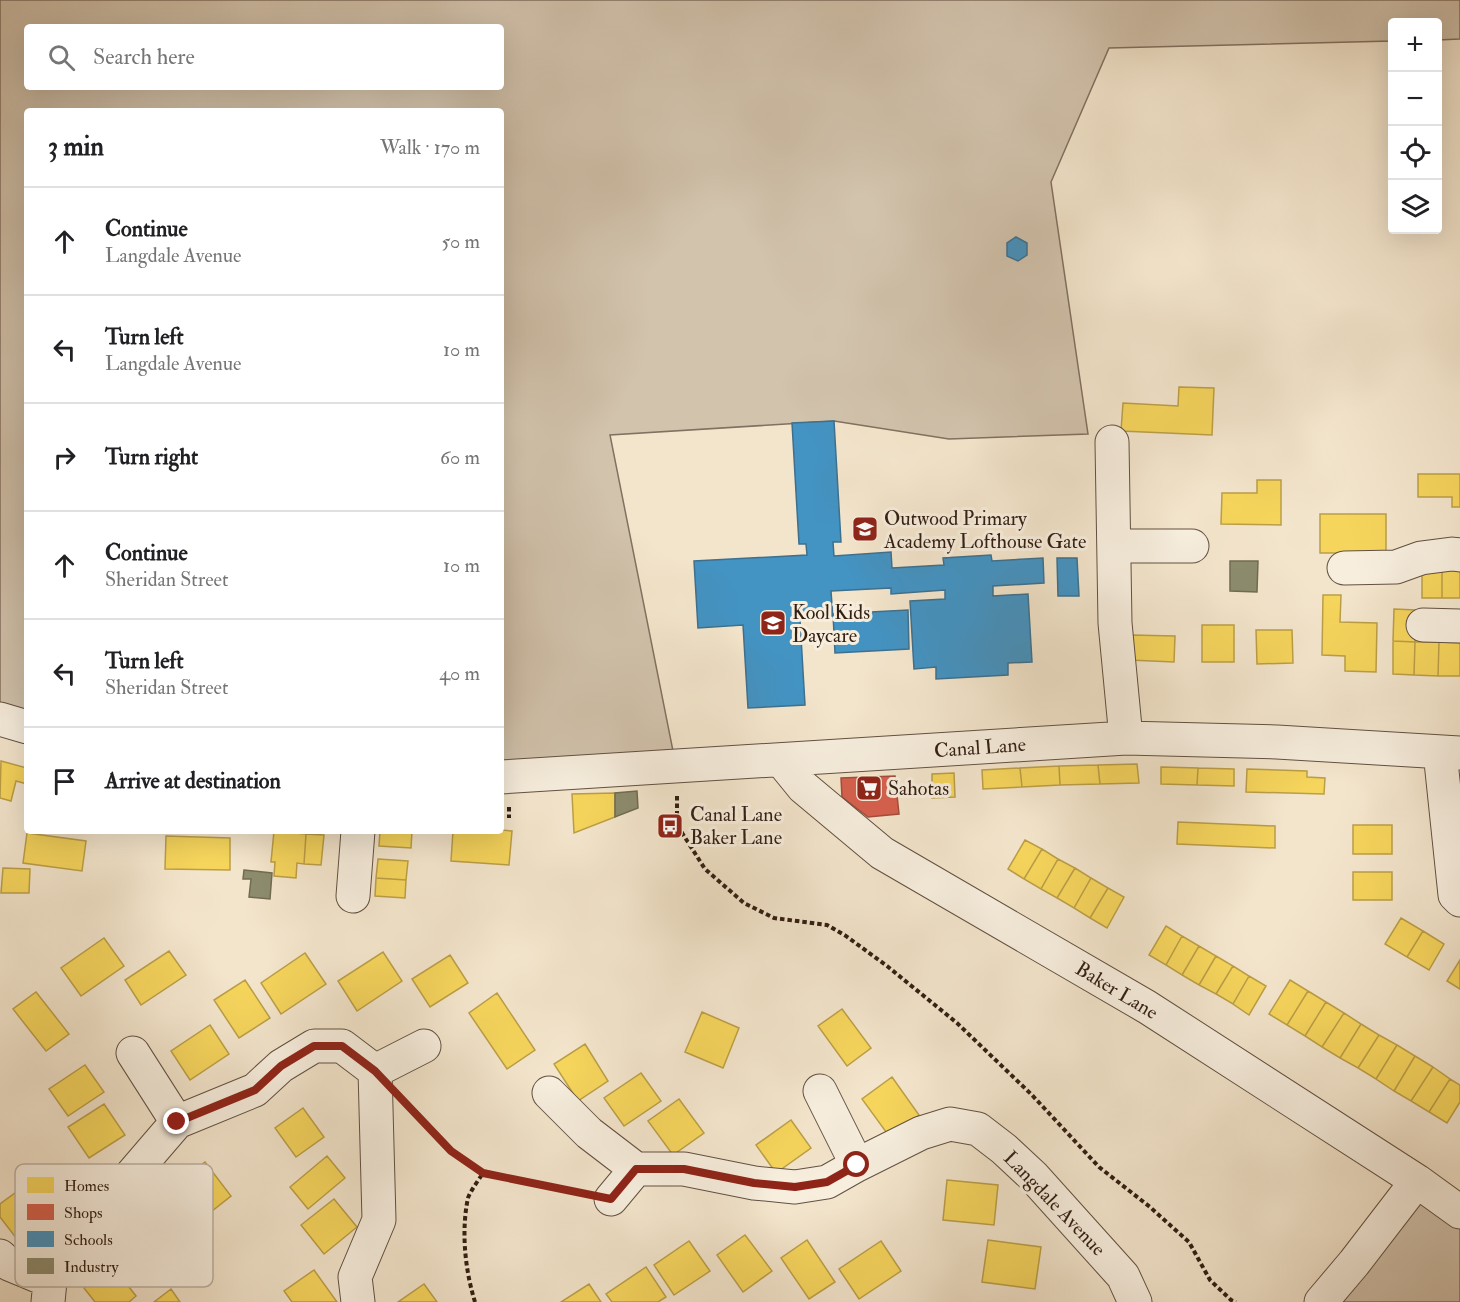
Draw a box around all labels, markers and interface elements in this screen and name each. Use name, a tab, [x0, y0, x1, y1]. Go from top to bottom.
map controls	[1388, 18, 1442, 234]
button: +	[1388, 18, 1442, 72]
search box	[24, 24, 504, 90]
icon: search	[45, 41, 78, 74]
text: Search here	[93, 43, 195, 71]
button: −	[1388, 72, 1442, 126]
button: locate	[1388, 126, 1442, 180]
text: 3 min	[48, 131, 104, 163]
text: Walk · 170 m	[380, 135, 480, 160]
button: layers	[1388, 180, 1442, 234]
text: Continue	[105, 215, 188, 243]
icon: ahead	[48, 225, 81, 258]
text: 50 m	[441, 229, 480, 254]
text: Langdale Avenue	[105, 243, 241, 268]
text: Turn left	[105, 323, 184, 351]
icon: left	[48, 333, 81, 366]
text: 10 m	[443, 337, 480, 362]
text: Langdale Avenue	[105, 351, 241, 376]
icon: right	[48, 441, 81, 474]
text: Turn right	[105, 443, 198, 471]
text: 60 m	[440, 445, 480, 470]
place label: Outwood Primary Academy Lofthouse Gate	[883, 506, 1086, 554]
school or university icon: Outwood Primary Academy Lofthouse Gate	[850, 514, 880, 544]
text: Continue	[105, 539, 188, 567]
icon: ahead	[48, 549, 81, 582]
text: 10 m	[443, 553, 480, 578]
text: Sheridan Street	[105, 567, 228, 592]
place label: Kool Kids Daycare	[792, 600, 870, 648]
school or university icon: Kool Kids Daycare	[758, 608, 788, 638]
text: Turn left	[105, 647, 184, 675]
icon: left	[48, 657, 81, 690]
text: 40 m	[439, 661, 480, 686]
text: Sheridan Street	[105, 675, 228, 700]
street label: Canal Lane	[933, 732, 1027, 763]
icon: arrive	[48, 765, 81, 798]
text: Arrive at destination	[105, 767, 281, 795]
supermarket icon: Sahotas	[854, 773, 884, 803]
place label: Sahotas	[888, 776, 949, 801]
place label: Canal Lane Baker Lane	[690, 802, 782, 850]
bus stop icon: Canal Lane Baker Lane	[655, 811, 685, 841]
street label: Baker Lane	[1071, 956, 1163, 1025]
route end	[163, 1108, 189, 1134]
street label: Langdale Avenue	[998, 1146, 1111, 1261]
route start	[843, 1151, 869, 1177]
legend	[15, 1164, 213, 1287]
text: Homes	[64, 1176, 109, 1196]
text: Shops	[64, 1203, 103, 1224]
text: Schools	[64, 1230, 113, 1250]
text: Industry	[64, 1257, 119, 1277]

